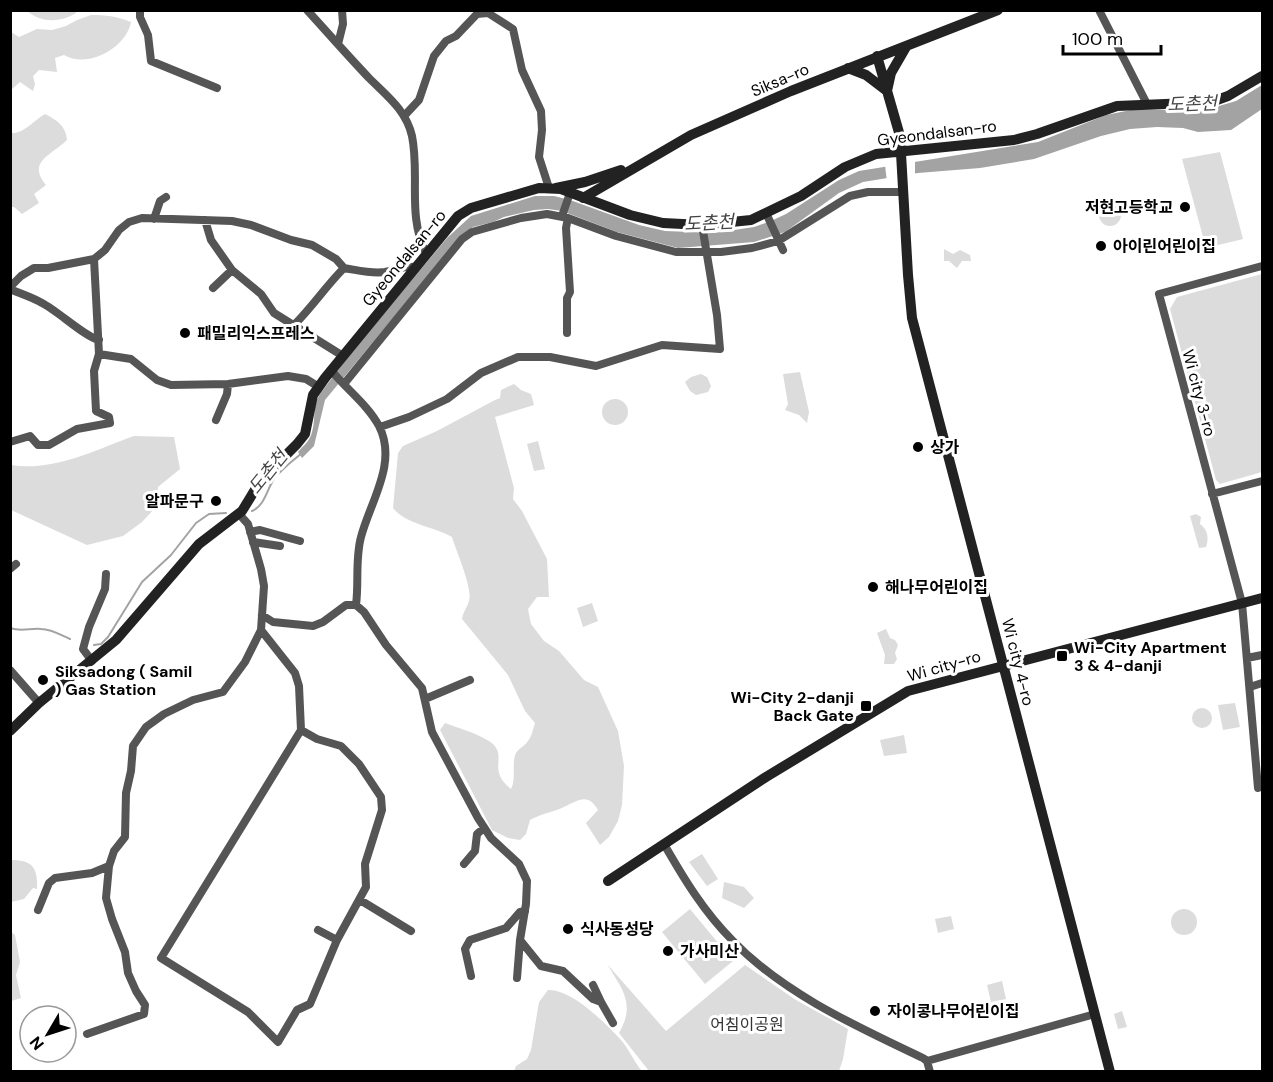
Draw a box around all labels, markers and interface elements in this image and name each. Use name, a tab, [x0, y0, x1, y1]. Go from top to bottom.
scale bar	[1063, 18, 1160, 56]
text: 100 m	[1072, 27, 1123, 51]
street label: Siksa-ro	[748, 58, 812, 102]
water label: 도촌천	[1167, 91, 1220, 117]
street label: Gyeondalsan-ro	[876, 115, 998, 151]
place label: 저현고등학교	[1085, 197, 1173, 218]
marker: 저현고등학교	[1178, 200, 1192, 214]
street label: Gyeondalsan-ro	[357, 205, 451, 311]
water label: 도촌천	[684, 210, 737, 236]
place label: 아이린어린이집	[1113, 236, 1216, 257]
marker: 아이린어린이집	[1094, 239, 1108, 253]
place label: 패밀리익스프레스	[197, 323, 315, 344]
marker: 패밀리익스프레스	[178, 326, 192, 340]
street label: Wi city 3-ro	[1177, 347, 1221, 439]
place label: 상가	[930, 437, 960, 458]
marker: 상가	[911, 440, 925, 454]
water label: 도촌천	[243, 443, 294, 499]
place label: 알파문구	[145, 491, 204, 512]
marker: 알파문구	[209, 494, 223, 508]
place label: 해나무어린이집	[885, 577, 988, 598]
marker: 해나무어린이집	[866, 580, 880, 594]
street label: Wi city 4-ro	[997, 616, 1039, 708]
place label: Wi-City Apartment 3 & 4-danji	[1074, 637, 1227, 676]
street label: Wi city-ro	[905, 645, 983, 687]
marker: Wi-City Apartment 3 & 4-danji	[1055, 649, 1069, 663]
place label: Siksadong ( Samil ) Gas Station	[55, 661, 192, 700]
marker: Siksadong ( Samil ) Gas Station	[36, 673, 50, 687]
place label: Wi-City 2-danji Back Gate	[731, 687, 854, 726]
marker: Wi-City 2-danji Back Gate	[859, 699, 873, 713]
place label: 식사동성당	[580, 919, 654, 940]
marker: 식사동성당	[561, 922, 575, 936]
place label: 가사미산	[680, 941, 739, 962]
marker: 가사미산	[661, 944, 675, 958]
place label: 자이콩나무어린이집	[887, 1001, 1019, 1022]
north arrow	[18, 1004, 78, 1064]
marker: 자이콩나무어린이집	[868, 1004, 882, 1018]
park label: 어침이공원	[710, 1014, 784, 1035]
text: N	[25, 1032, 49, 1054]

